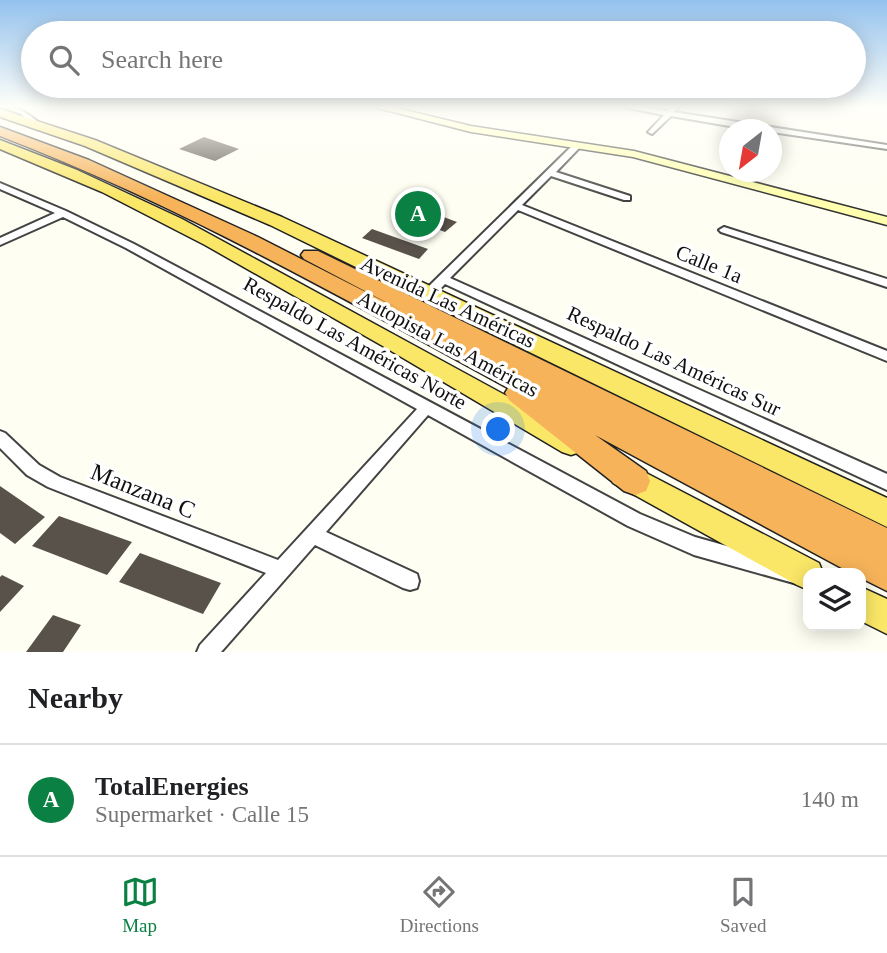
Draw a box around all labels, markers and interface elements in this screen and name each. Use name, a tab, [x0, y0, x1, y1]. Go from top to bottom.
search box	[21, 21, 866, 98]
icon: search	[45, 41, 83, 79]
text: Search here	[101, 45, 223, 74]
north arrow	[719, 119, 782, 182]
pin: A	[395, 188, 441, 240]
street label: Calle 1a	[672, 240, 746, 288]
street label: Avenida Las Américas	[357, 251, 539, 353]
street label: Respaldo Las Américas Norte	[239, 272, 471, 414]
street label: Autopista Las Américas	[353, 286, 543, 402]
street label: Respaldo Las Américas Sur	[563, 301, 785, 421]
your location	[481, 412, 515, 446]
street label: Manzana C	[87, 458, 199, 524]
map controls	[803, 568, 866, 631]
button: layers	[803, 568, 866, 631]
text: Nearby	[28, 681, 123, 714]
text: TotalEnergies	[95, 772, 249, 801]
text: A	[43, 787, 59, 812]
text: 140 m	[801, 787, 859, 812]
text: Supermarket · Calle 15	[95, 802, 309, 827]
tab: Map	[121, 873, 159, 937]
tab: Directions	[400, 873, 479, 937]
tab: Saved	[720, 873, 766, 937]

